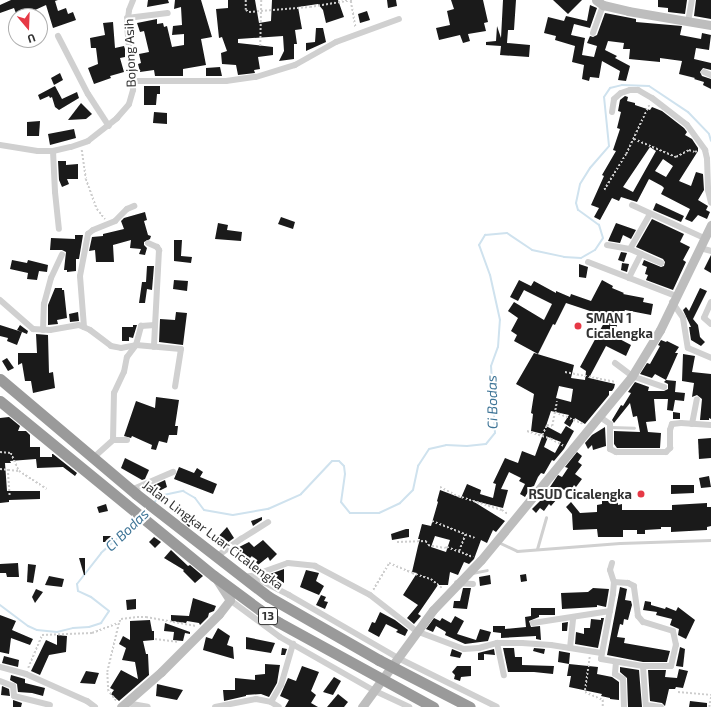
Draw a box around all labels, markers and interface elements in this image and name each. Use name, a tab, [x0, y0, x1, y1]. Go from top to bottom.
north arrow	[8, 8, 48, 48]
street label: Bojong Asih	[121, 18, 139, 88]
text: U	[26, 31, 37, 46]
place label: SMAN 1 Cicalengka	[586, 311, 653, 342]
marker: SMAN 1 Cicalengka	[573, 321, 583, 331]
water label: Ci Bodas	[483, 375, 501, 429]
street label: Jalan Lingkar Luar Cicalengka	[139, 477, 287, 593]
place label: RSUD Cicalengka	[528, 486, 632, 502]
marker: RSUD Cicalengka	[635, 488, 647, 500]
water label: Ci Bodas	[102, 505, 152, 555]
road number: 13	[258, 606, 278, 626]

